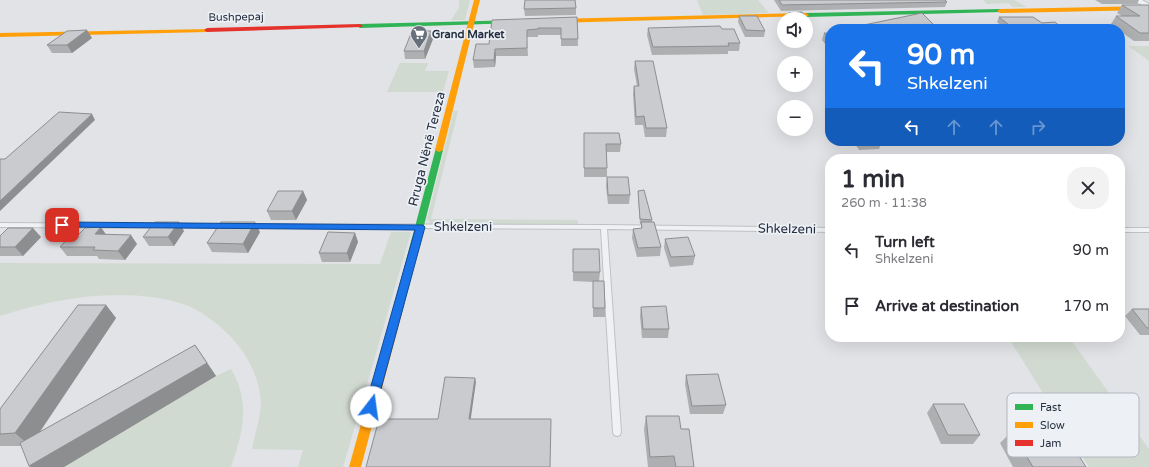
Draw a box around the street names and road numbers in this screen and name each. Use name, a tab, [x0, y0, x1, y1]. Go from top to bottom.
street label: Bushpepaj	[208, 10, 264, 24]
street label: Rruga Nënë Tereza	[405, 90, 449, 208]
street label: Shkelzeni	[434, 219, 492, 235]
street label: Shkelzeni	[758, 220, 816, 238]

